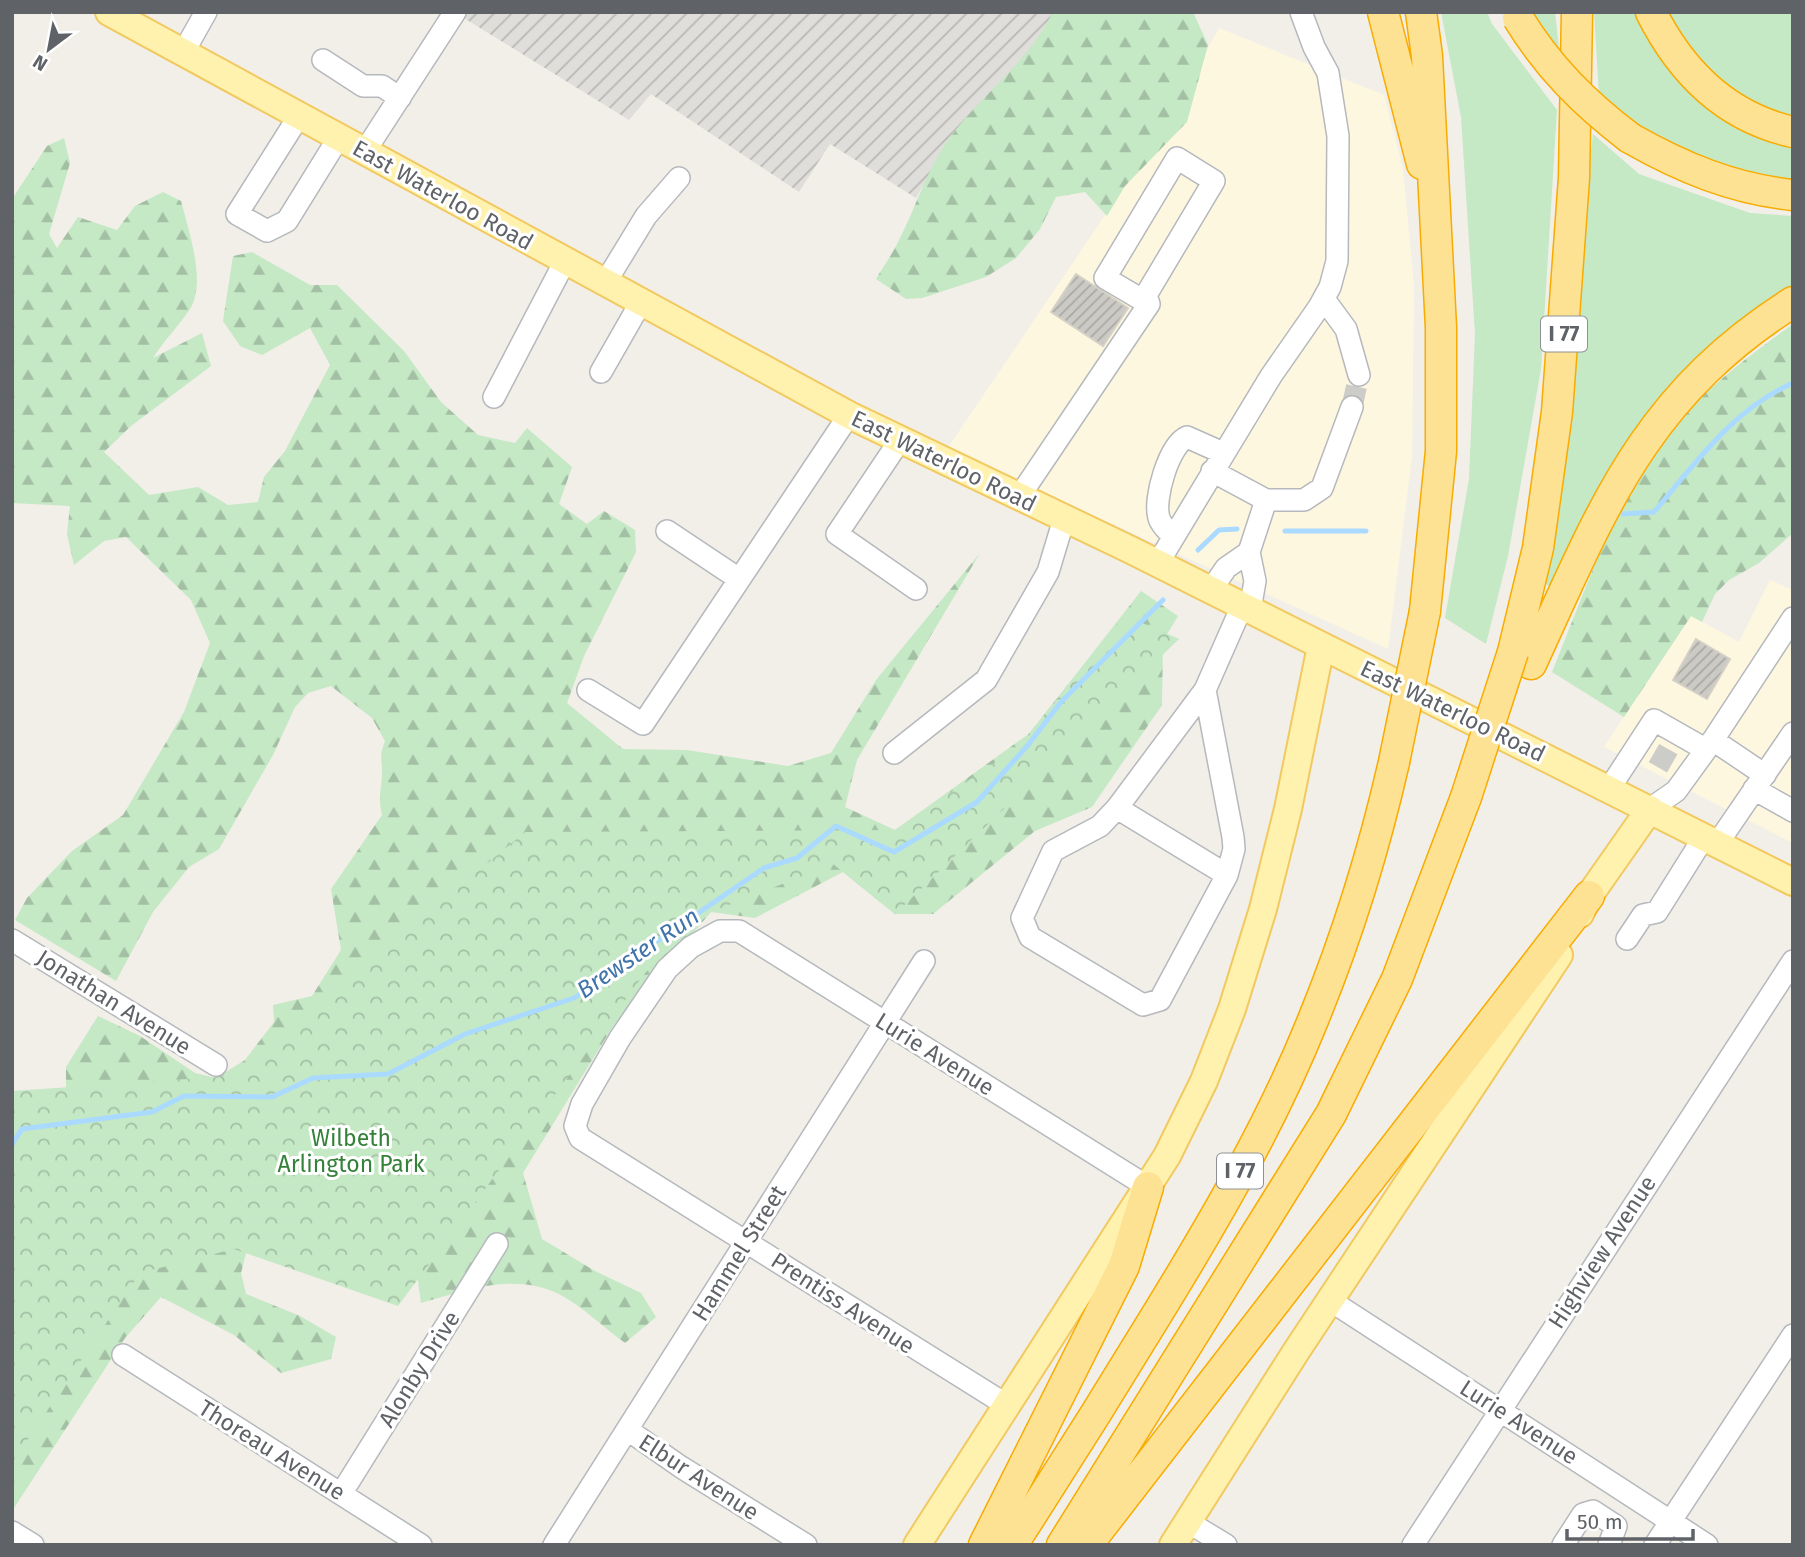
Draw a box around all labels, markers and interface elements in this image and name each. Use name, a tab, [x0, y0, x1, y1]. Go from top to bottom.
north arrow	[14, 14, 84, 84]
text: N	[29, 50, 52, 76]
street label: East Waterloo Road	[348, 134, 538, 256]
road number: I 77	[1541, 316, 1587, 352]
street label: East Waterloo Road	[847, 404, 1041, 518]
street label: East Waterloo Road	[1356, 654, 1550, 768]
water label: Brewster Run	[572, 902, 704, 1004]
street label: Jonathan Avenue	[32, 943, 196, 1061]
street label: Lurie Avenue	[870, 1006, 1000, 1102]
park label: Wilbeth Arlington Park	[278, 1124, 425, 1178]
road number: I 77	[1217, 1154, 1263, 1188]
street label: Highview Avenue	[1542, 1170, 1662, 1334]
street label: Hammel Street	[686, 1179, 792, 1326]
street label: Prentiss Avenue	[766, 1246, 920, 1360]
street label: Alonby Drive	[372, 1306, 466, 1432]
street label: Lurie Avenue	[1455, 1374, 1583, 1470]
street label: Thoreau Avenue	[194, 1394, 350, 1506]
street label: Elbur Avenue	[634, 1428, 764, 1526]
scale bar	[1567, 1498, 1693, 1542]
text: 50 m	[1577, 1509, 1623, 1535]

